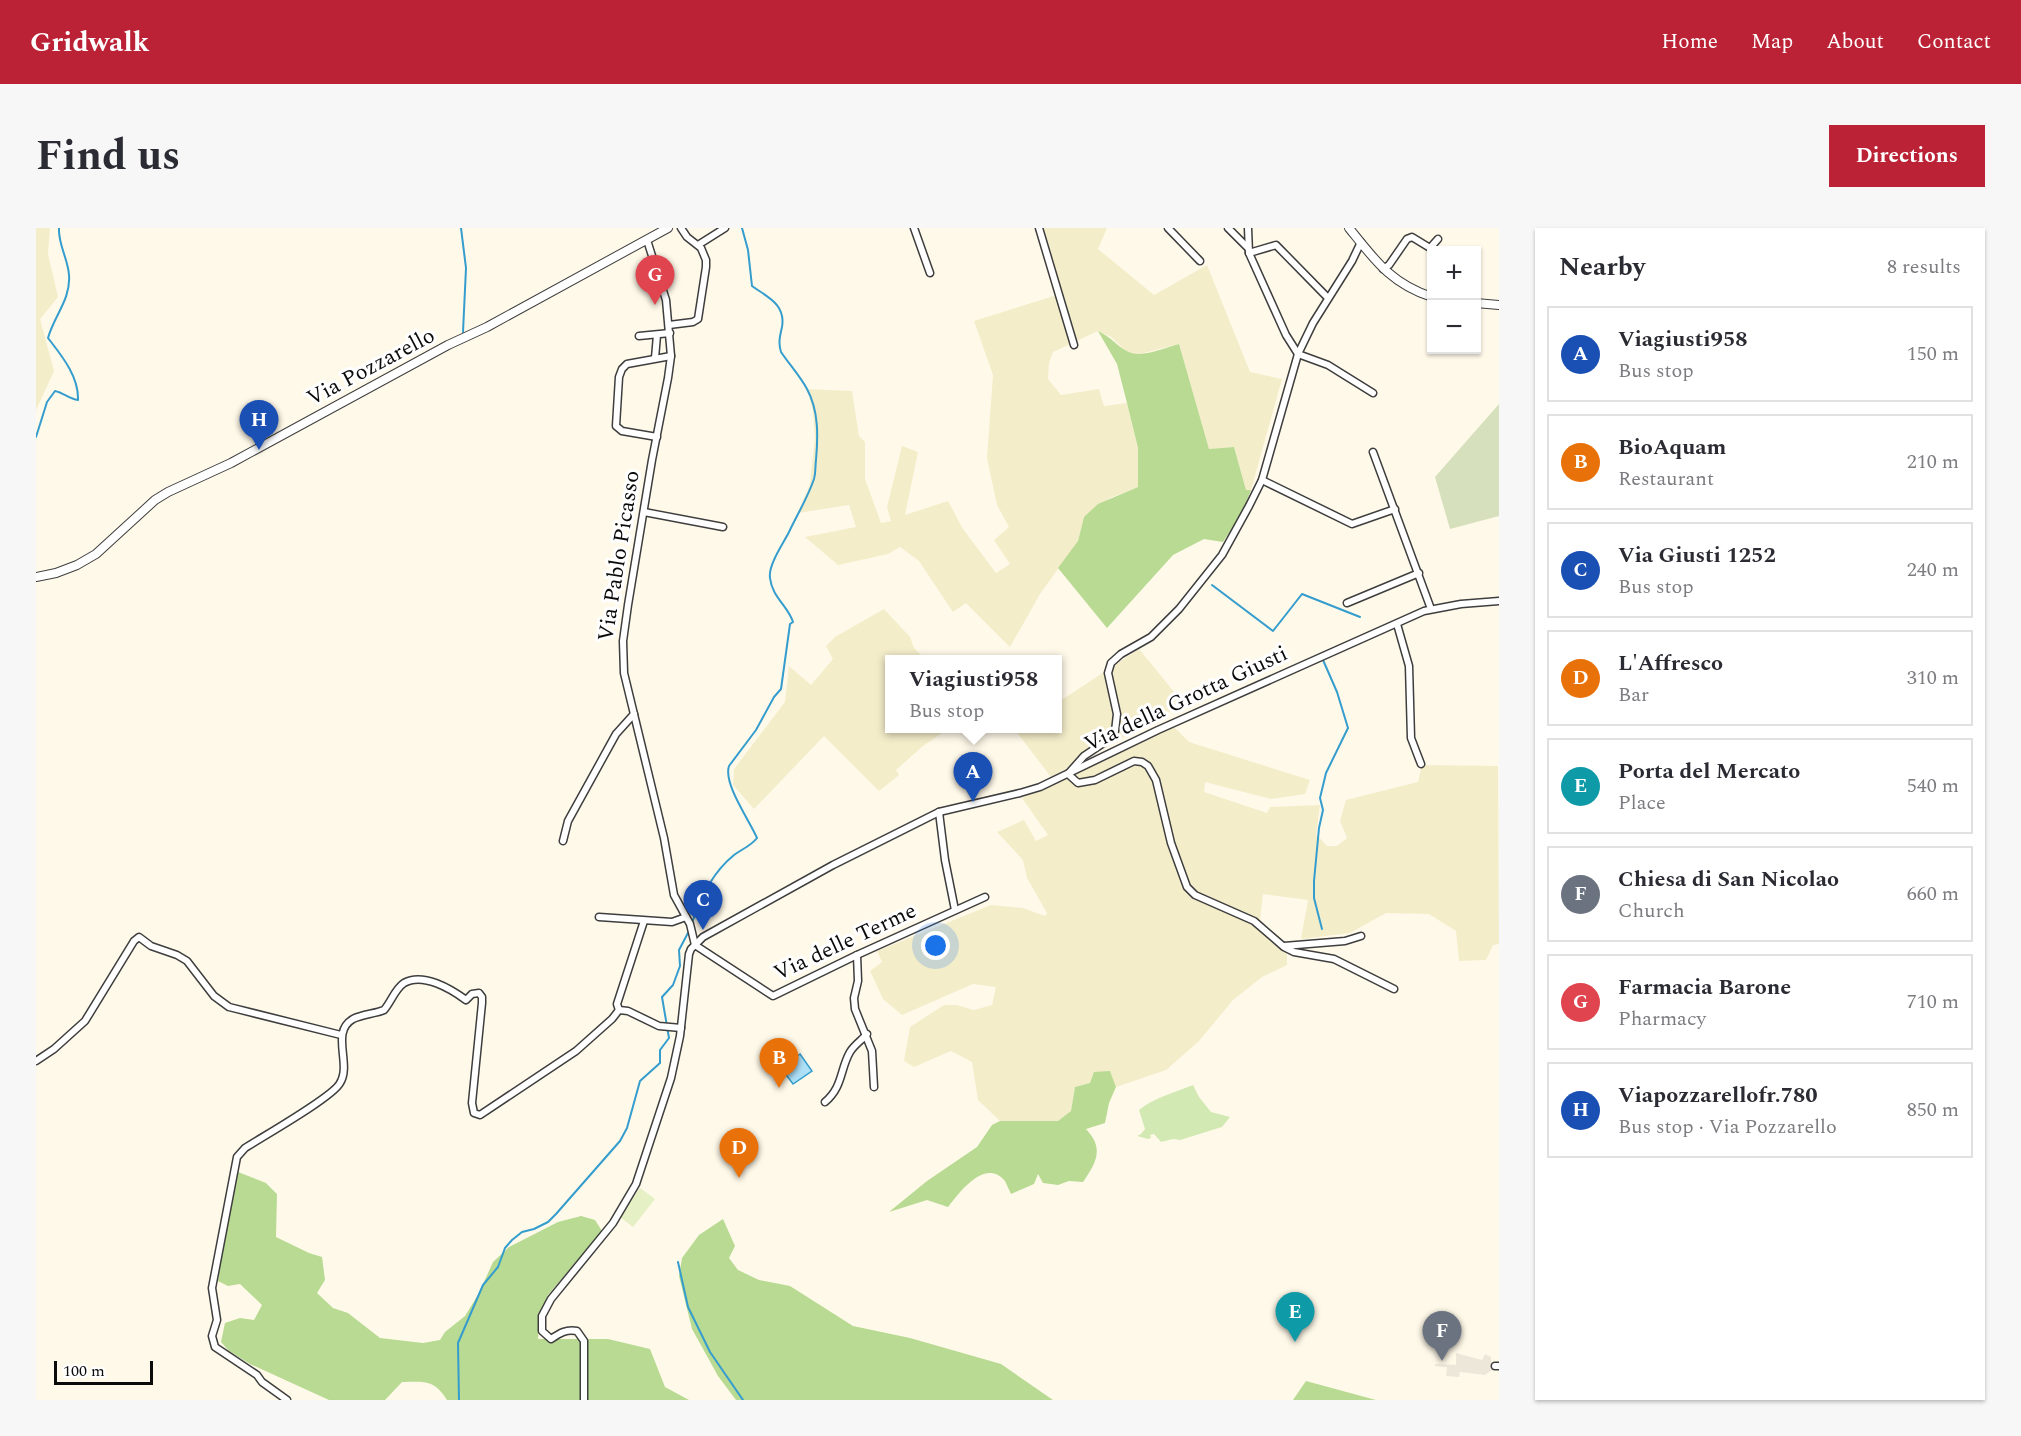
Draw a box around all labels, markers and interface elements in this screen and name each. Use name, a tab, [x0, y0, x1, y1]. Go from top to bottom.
text: Gridwalk	[30, 21, 149, 64]
text: Home	[1661, 26, 1718, 58]
text: Map	[1751, 26, 1793, 58]
text: About	[1826, 26, 1884, 58]
text: Contact	[1917, 26, 1991, 58]
text: Find us	[36, 125, 180, 188]
button: Directions	[1829, 125, 1985, 187]
map controls	[1427, 246, 1481, 354]
button: +	[1427, 246, 1481, 300]
text: Nearby	[1559, 247, 1645, 287]
text: 8 results	[1887, 252, 1961, 282]
pin: G	[636, 256, 674, 305]
button: −	[1427, 300, 1481, 354]
street label: Via Pozzarello	[301, 319, 441, 415]
text: Viagiusti958	[1618, 323, 1748, 356]
text: A	[1573, 339, 1588, 369]
text: 150 m	[1907, 339, 1959, 369]
text: Bus stop	[1618, 356, 1694, 386]
pin: H	[240, 400, 278, 450]
text: BioAquam	[1618, 431, 1726, 464]
text: B	[1573, 447, 1588, 477]
text: 210 m	[1907, 447, 1959, 477]
text: Restaurant	[1618, 464, 1714, 494]
street label: Via Pablo Picasso	[589, 468, 649, 644]
text: Via Giusti 1252	[1618, 539, 1776, 572]
text: C	[1573, 555, 1588, 585]
text: 240 m	[1907, 555, 1959, 585]
text: Bus stop	[1618, 572, 1694, 602]
street label: Via della Grotta Giusti	[1079, 637, 1293, 761]
text: L'Affresco	[1618, 647, 1723, 680]
popup	[885, 655, 1062, 733]
text: Viagiusti958	[909, 663, 1038, 696]
text: D	[1572, 663, 1589, 693]
text: 310 m	[1907, 663, 1959, 693]
text: Bar	[1618, 680, 1649, 710]
text: Bus stop	[909, 696, 984, 726]
pin: A	[954, 752, 992, 802]
text: Porta del Mercato	[1618, 755, 1800, 788]
text: E	[1574, 771, 1587, 801]
text: 540 m	[1907, 771, 1959, 801]
text: Place	[1618, 788, 1666, 818]
text: Chiesa di San Nicolao	[1618, 863, 1839, 896]
text: F	[1574, 879, 1587, 909]
text: 660 m	[1907, 879, 1959, 909]
pin: C	[684, 880, 722, 930]
street label: Via delle Terme	[768, 894, 922, 990]
text: Church	[1618, 896, 1685, 926]
your location	[921, 931, 950, 960]
text: Farmacia Barone	[1618, 971, 1791, 1004]
text: G	[1573, 987, 1588, 1017]
text: 710 m	[1907, 987, 1959, 1017]
text: Pharmacy	[1618, 1004, 1706, 1034]
pin: B	[760, 1038, 798, 1088]
text: Viapozzarellofr.780	[1618, 1079, 1818, 1112]
text: H	[1572, 1095, 1589, 1125]
text: 850 m	[1907, 1095, 1959, 1125]
text: Bus stop · Via Pozzarello	[1618, 1112, 1837, 1142]
pin: D	[720, 1128, 758, 1178]
pin: E	[1276, 1292, 1314, 1342]
pin: F	[1422, 1312, 1462, 1361]
scale bar	[54, 1358, 153, 1386]
text: 100 m	[63, 1359, 105, 1383]

